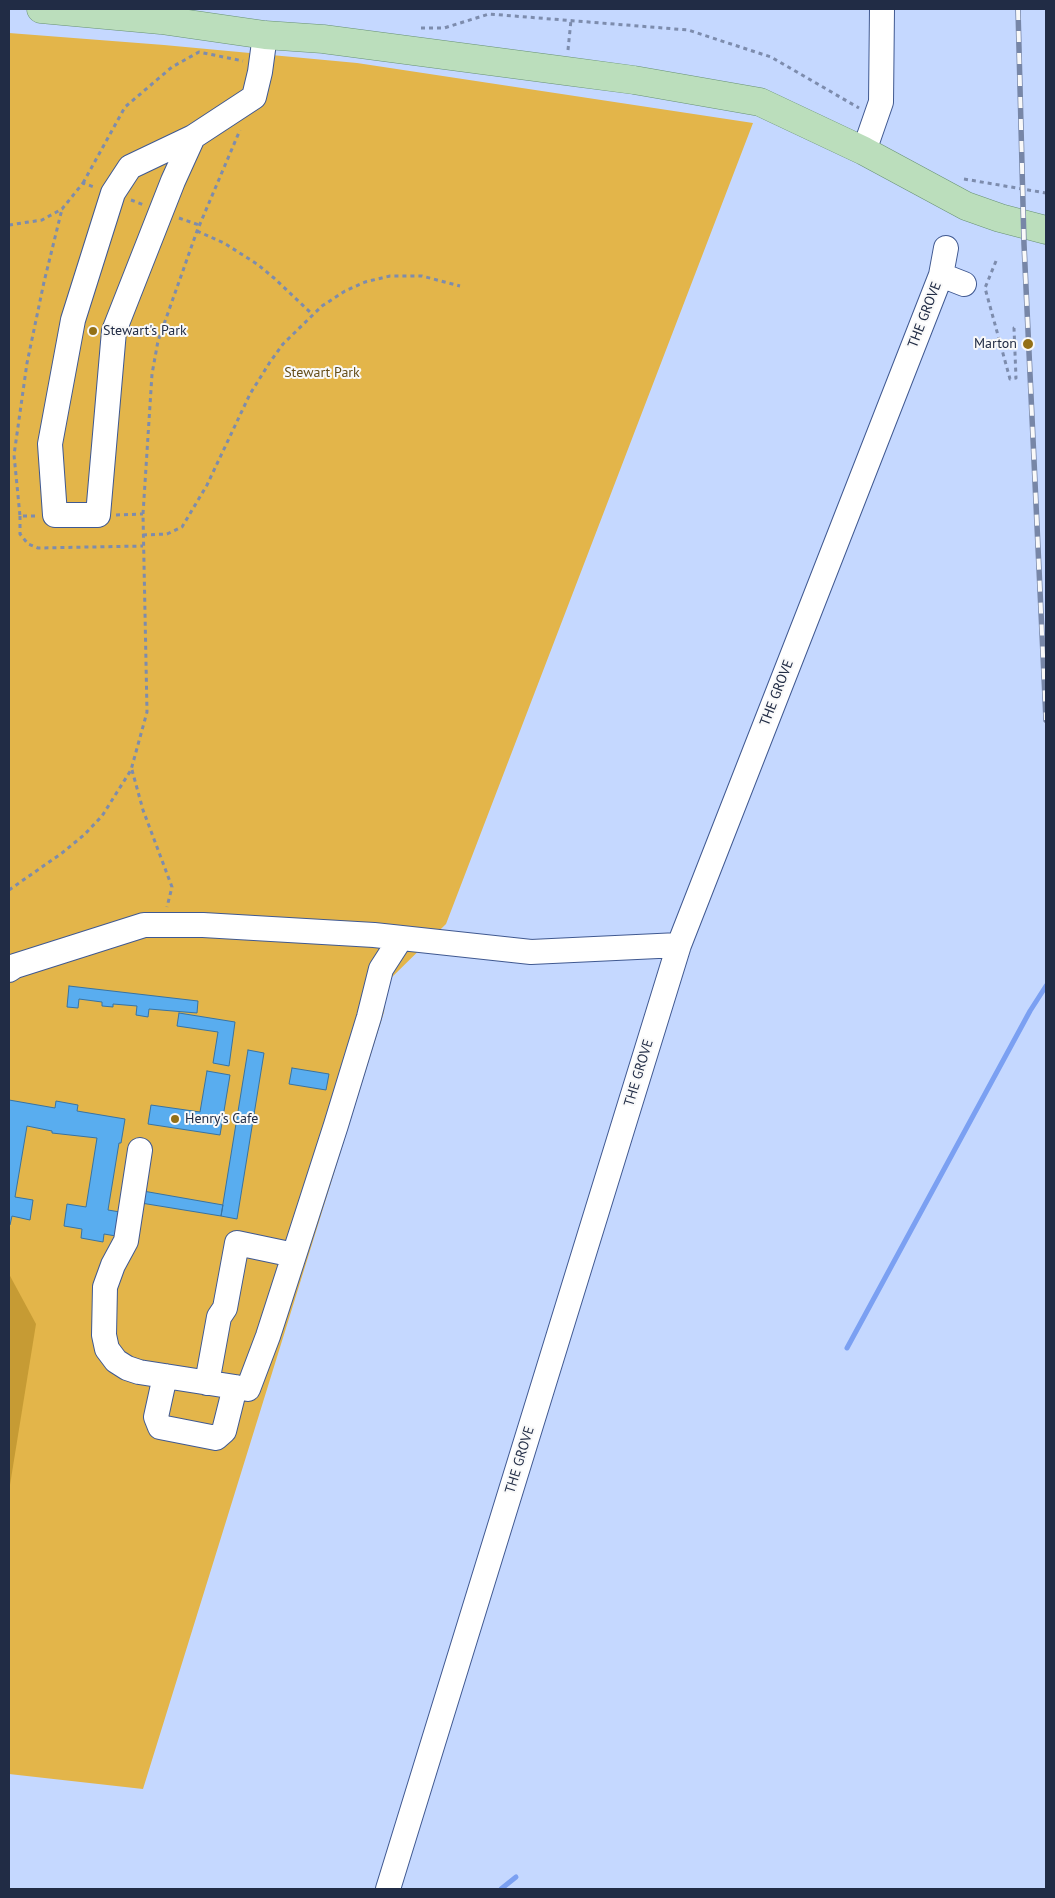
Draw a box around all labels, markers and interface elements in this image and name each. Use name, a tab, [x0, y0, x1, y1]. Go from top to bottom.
street label: THE GROVE	[905, 280, 945, 350]
place label: Stewart's Park	[103, 323, 187, 339]
marker: Stewart's Park	[87, 325, 99, 337]
place label: Marton	[974, 336, 1017, 352]
marker: Marton	[1021, 337, 1035, 351]
park label: Stewart Park	[284, 365, 360, 381]
street label: THE GROVE	[757, 658, 797, 728]
street label: THE GROVE	[621, 1037, 657, 1109]
place label: Henry's Cafe	[185, 1111, 258, 1127]
marker: Henry's Cafe	[169, 1113, 181, 1125]
street label: THE GROVE	[502, 1424, 538, 1496]

